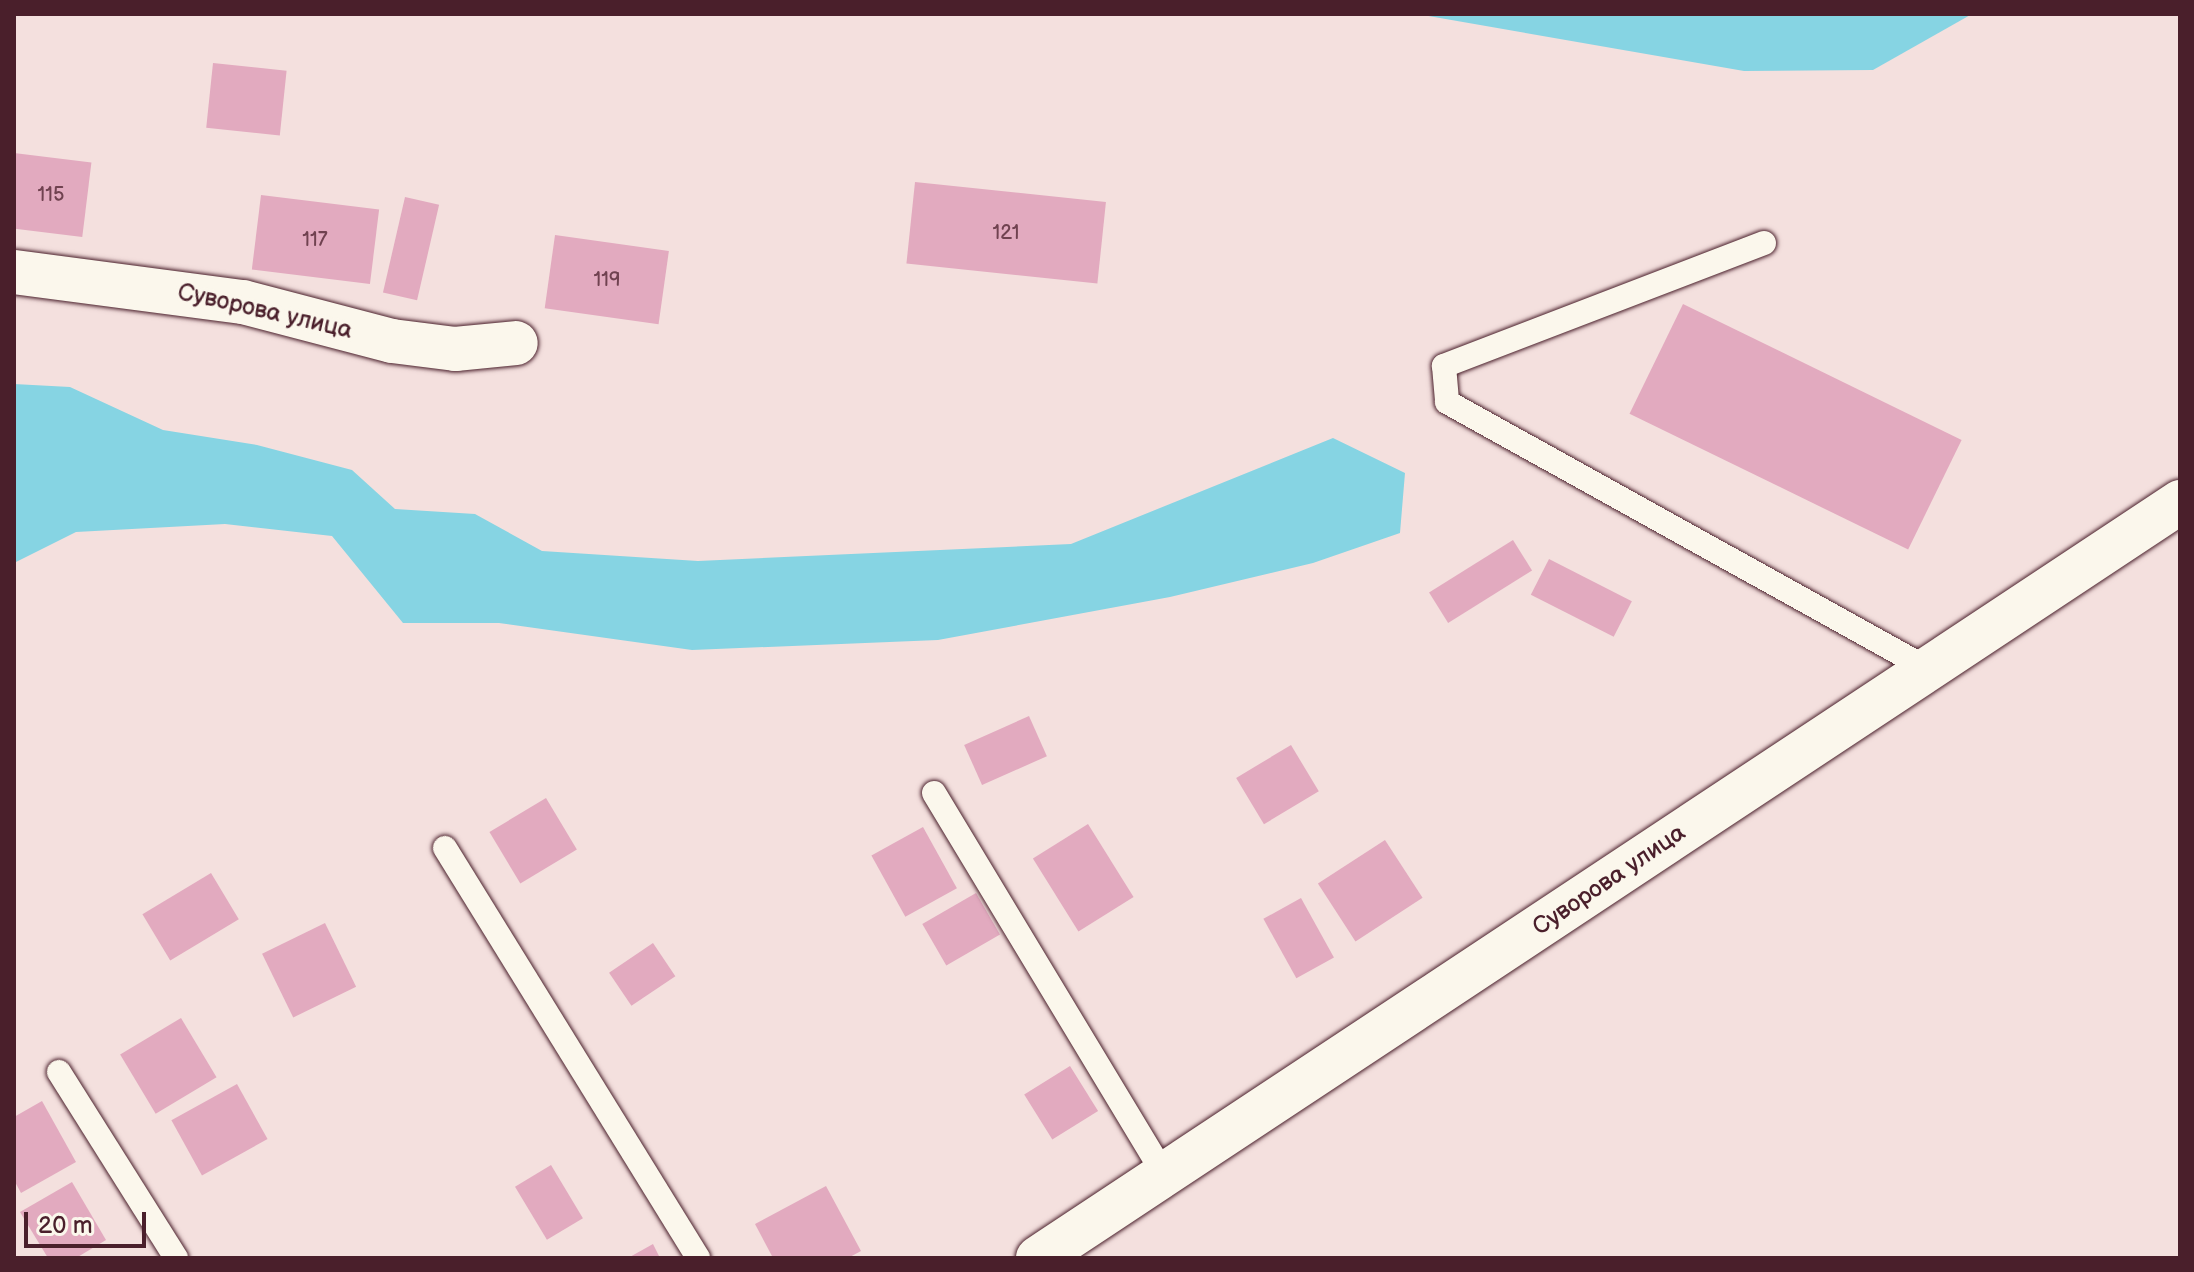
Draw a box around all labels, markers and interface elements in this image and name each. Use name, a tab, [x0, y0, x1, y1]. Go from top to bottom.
house number: 115	[38, 183, 64, 207]
house number: 121	[993, 221, 1019, 245]
house number: 117	[302, 228, 328, 252]
house number: 119	[593, 268, 621, 292]
street label: Суворова улица	[175, 277, 355, 345]
street label: Суворова улица	[1527, 818, 1691, 942]
scale bar	[28, 1196, 150, 1246]
text: 20 m	[38, 1211, 93, 1240]

